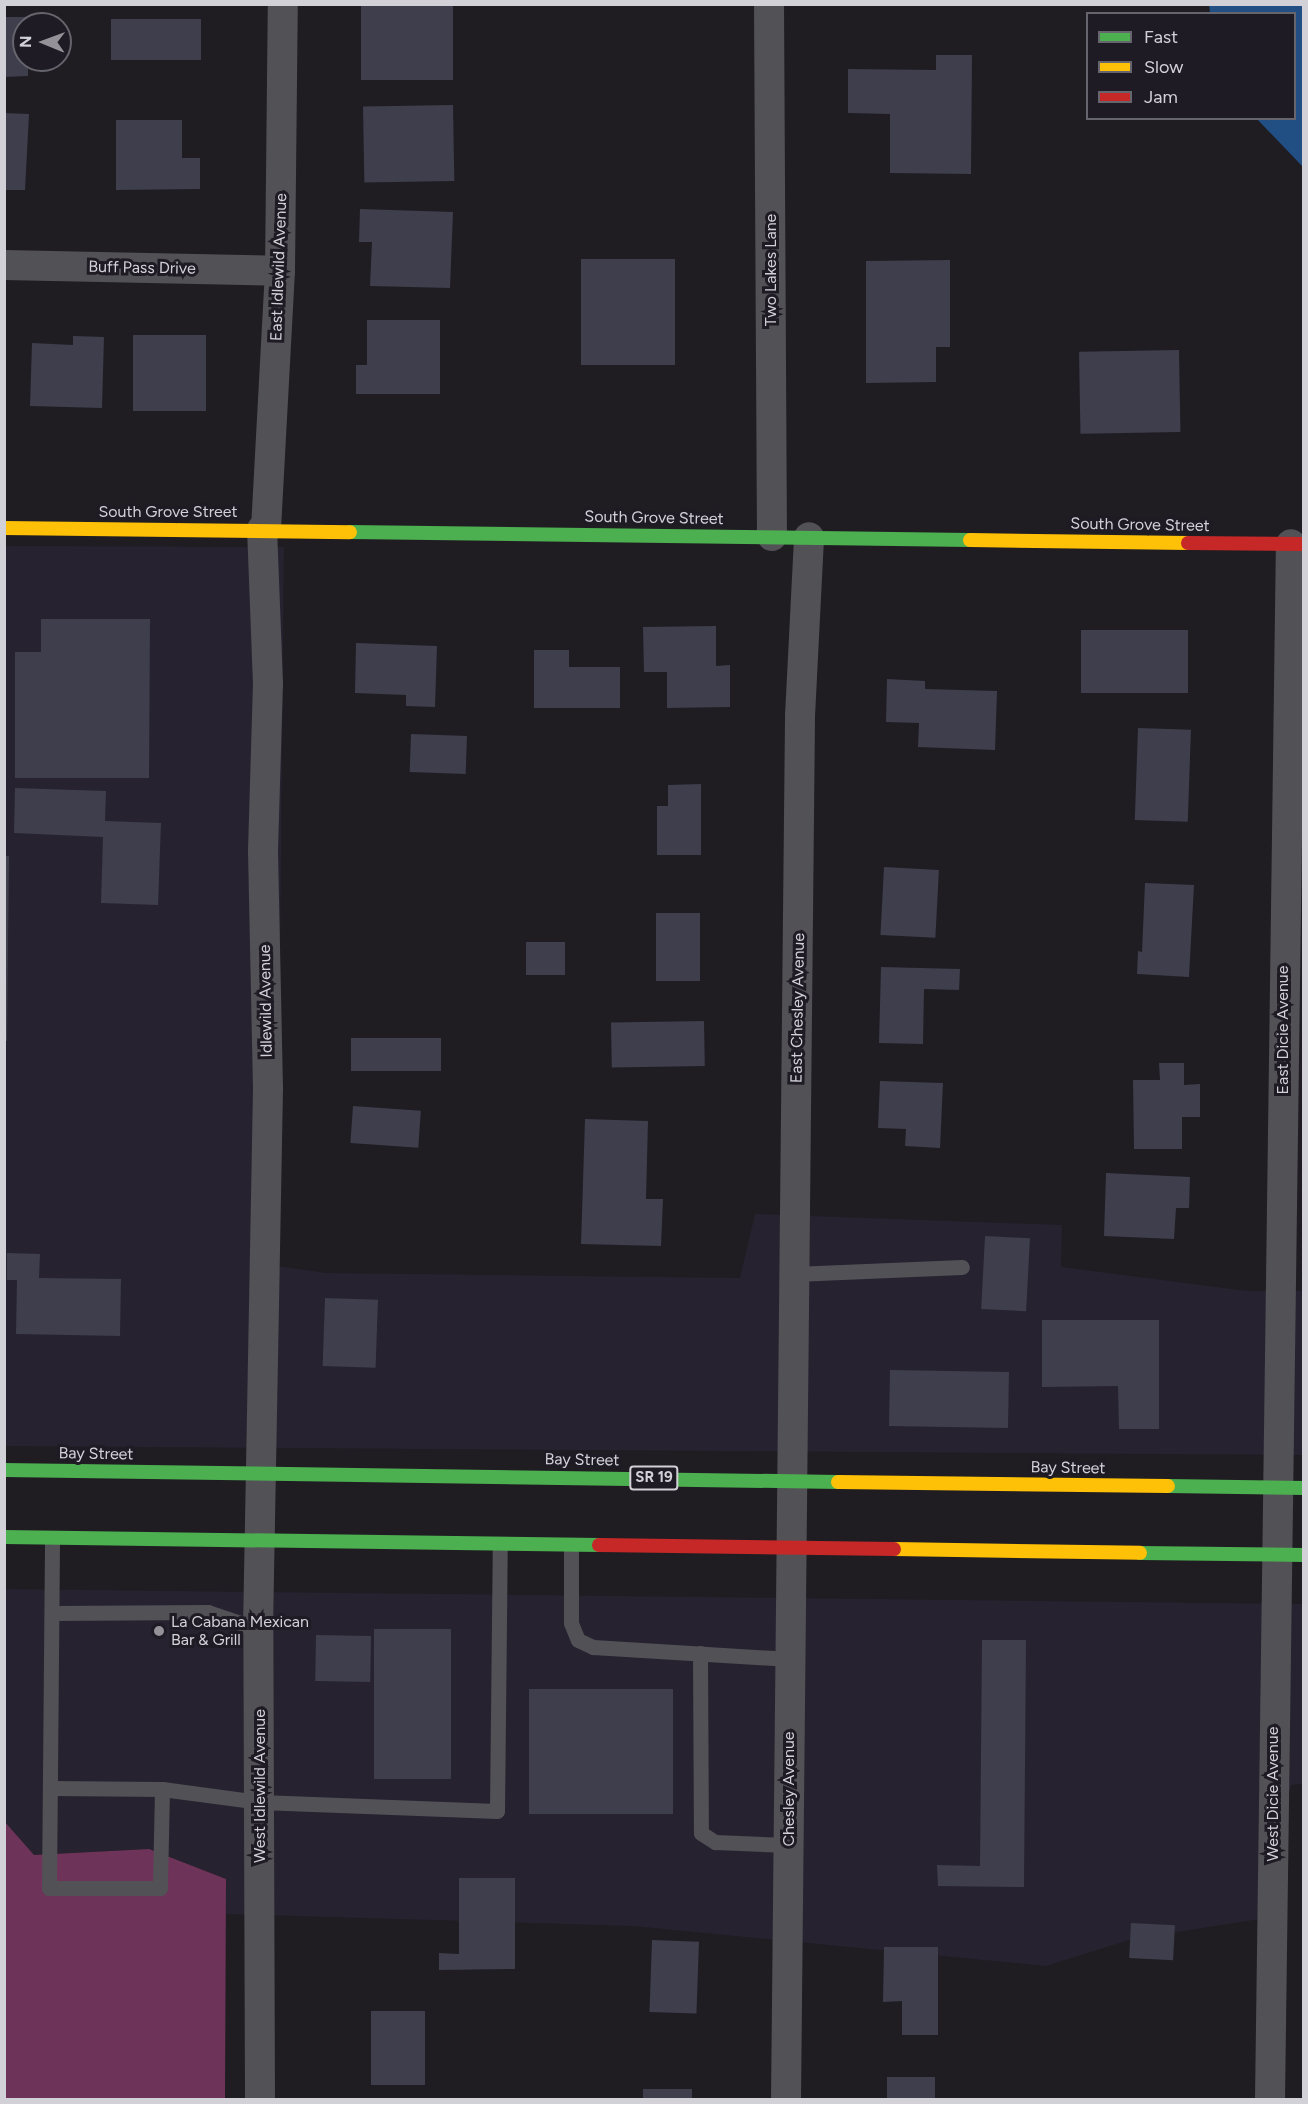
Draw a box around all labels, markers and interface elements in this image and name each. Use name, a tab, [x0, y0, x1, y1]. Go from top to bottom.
north arrow	[12, 12, 72, 72]
legend	[1086, 12, 1296, 120]
text: Fast	[1144, 26, 1178, 48]
text: N	[16, 35, 35, 48]
text: Slow	[1144, 56, 1183, 78]
text: Jam	[1144, 86, 1178, 108]
street label: East Idlewild Avenue	[267, 193, 291, 341]
street label: Two Lakes Lane	[761, 214, 781, 326]
street label: Buff Pass Drive	[88, 257, 196, 279]
street label: South Grove Street	[98, 502, 238, 522]
street label: South Grove Street	[584, 507, 724, 529]
street label: South Grove Street	[1070, 514, 1210, 536]
street label: East Chesley Avenue	[787, 933, 809, 1083]
street label: Idlewild Avenue	[255, 944, 277, 1058]
street label: East Dicie Avenue	[1273, 966, 1293, 1094]
street label: Bay Street	[58, 1444, 134, 1464]
street label: Bay Street	[544, 1450, 620, 1470]
street label: Bay Street	[1030, 1458, 1106, 1478]
road number: SR 19	[628, 1466, 680, 1490]
place label: La Cabana Mexican Bar & Grill	[171, 1612, 309, 1650]
marker: La Cabana Mexican Bar & Grill	[152, 1624, 166, 1638]
street label: West Idlewild Avenue	[250, 1709, 270, 1863]
street label: West Dicie Avenue	[1263, 1727, 1283, 1861]
street label: Chesley Avenue	[779, 1731, 799, 1847]

